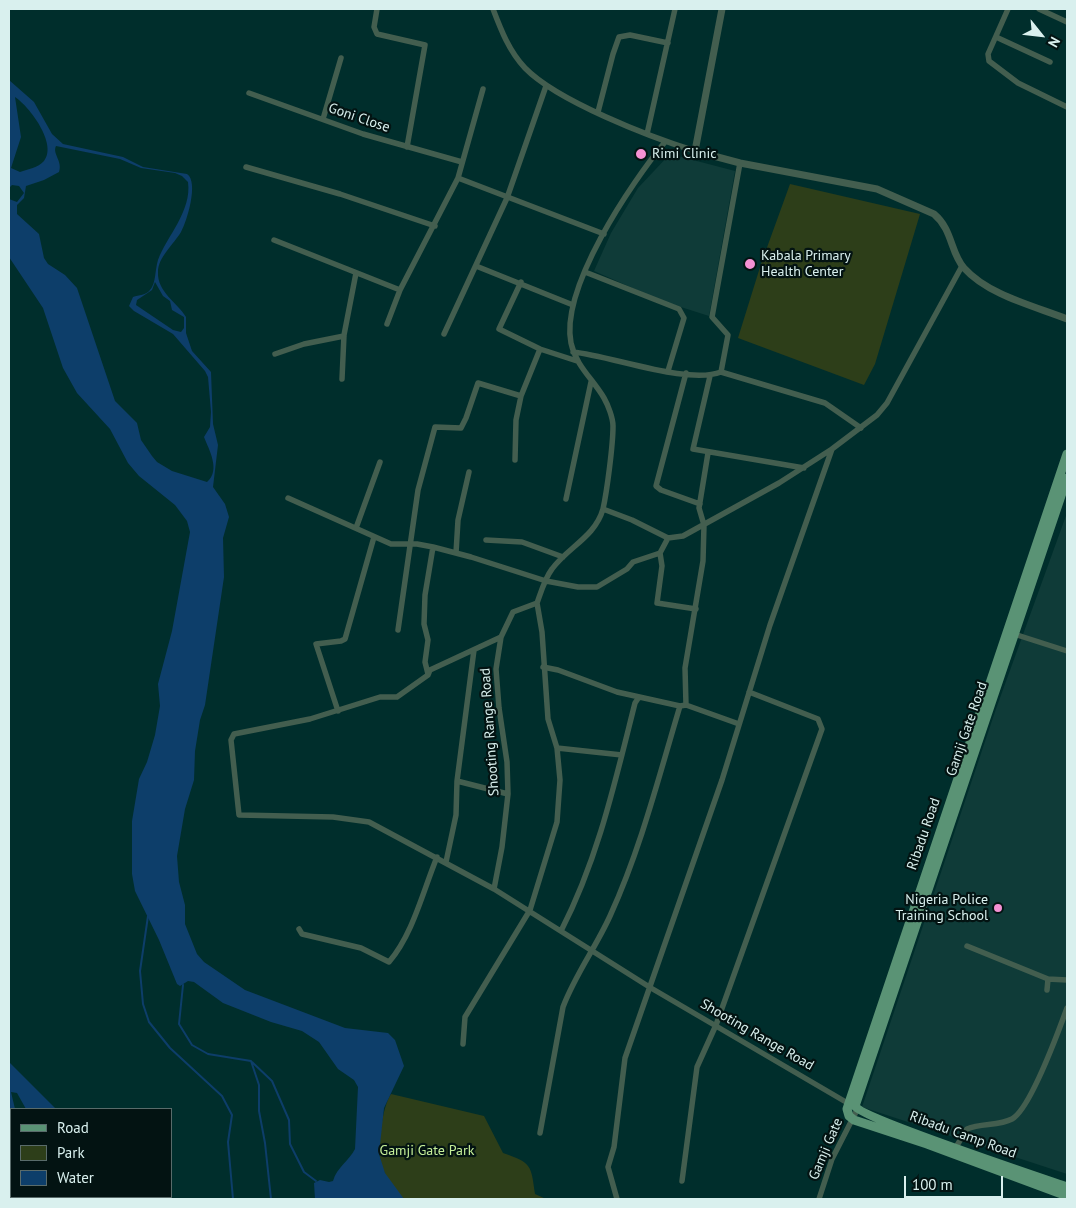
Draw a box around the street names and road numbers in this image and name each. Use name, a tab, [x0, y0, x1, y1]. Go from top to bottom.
street label: Goni Close	[326, 100, 392, 136]
street label: Shooting Range Road	[477, 667, 503, 797]
street label: Gamji Gate Road	[943, 680, 991, 778]
street label: Ribadu Road	[904, 796, 944, 872]
street label: Shooting Range Road	[697, 996, 817, 1074]
street label: Ribadu Camp Road	[907, 1108, 1019, 1162]
street label: Gamji Gate	[806, 1116, 846, 1182]

